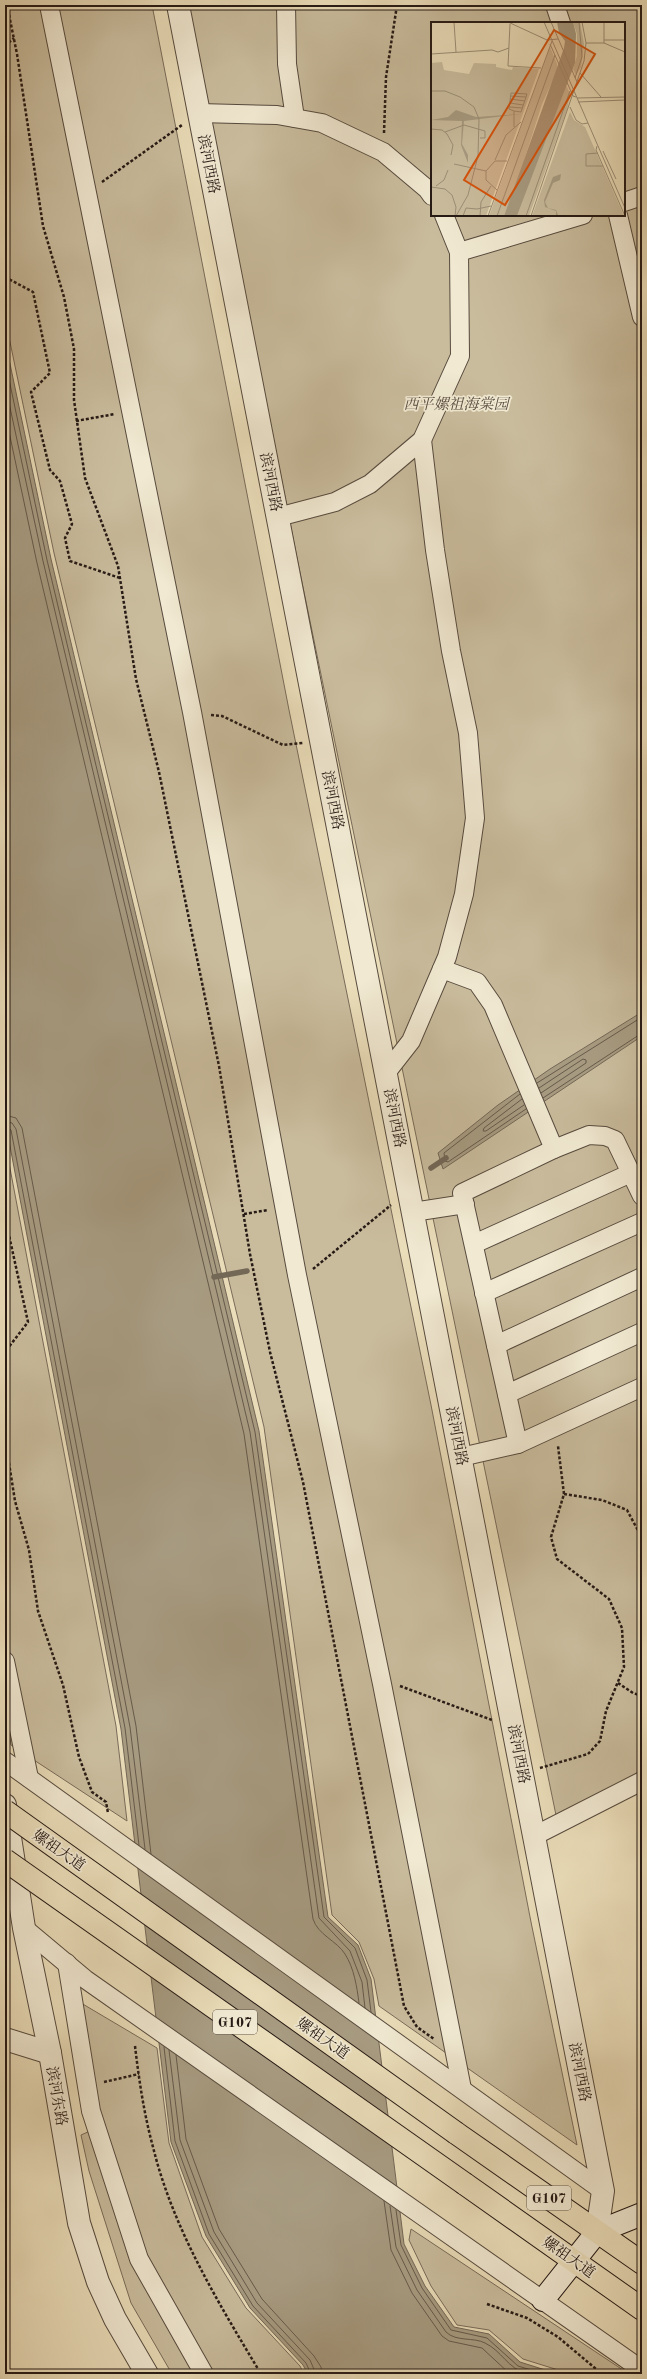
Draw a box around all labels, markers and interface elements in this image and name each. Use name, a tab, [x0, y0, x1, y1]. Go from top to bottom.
inset map	[431, 22, 625, 216]
street label: 滨河西路	[194, 133, 223, 195]
park label: 西平嫘祖海棠园	[403, 396, 510, 413]
street label: 滨河西路	[256, 451, 285, 513]
street label: 滨河西路	[318, 769, 347, 831]
street label: 滨河西路	[380, 1087, 409, 1149]
street label: 滨河西路	[442, 1405, 471, 1467]
street label: 滨河西路	[504, 1723, 533, 1785]
street label: 嫘祖大道	[29, 1826, 88, 1875]
road number: G107	[213, 2010, 257, 2034]
street label: 嫘祖大道	[293, 2014, 352, 2063]
street label: 滨河西路	[565, 2041, 594, 2103]
street label: 滨河东路	[43, 2065, 70, 2127]
road number: G107	[527, 2186, 571, 2210]
street label: 嫘祖大道	[539, 2233, 598, 2282]

